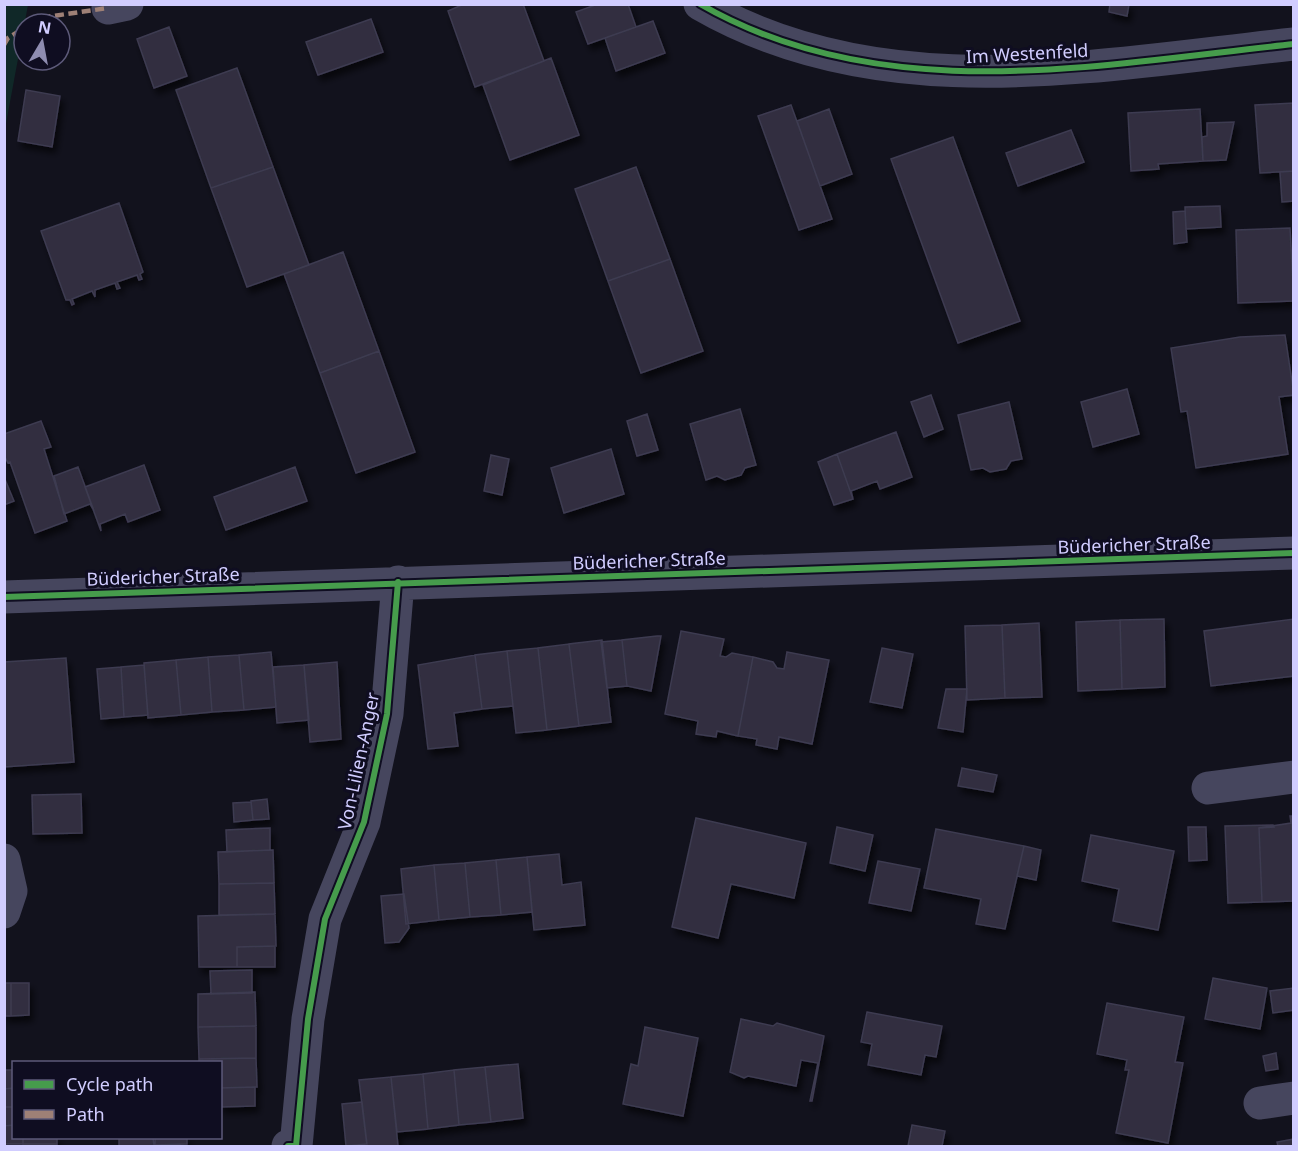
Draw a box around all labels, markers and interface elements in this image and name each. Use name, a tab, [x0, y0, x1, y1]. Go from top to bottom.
north arrow	[12, 12, 72, 72]
text: N	[36, 15, 53, 39]
street label: Im Westenfeld	[965, 38, 1089, 68]
street label: Büdericher Straße	[1057, 529, 1211, 559]
street label: Büdericher Straße	[572, 545, 726, 575]
street label: Büdericher Straße	[86, 561, 240, 591]
street label: Von-Lilien-Anger	[332, 689, 384, 832]
legend	[12, 1061, 222, 1139]
text: Cycle path	[66, 1072, 153, 1096]
text: Path	[66, 1102, 105, 1126]

